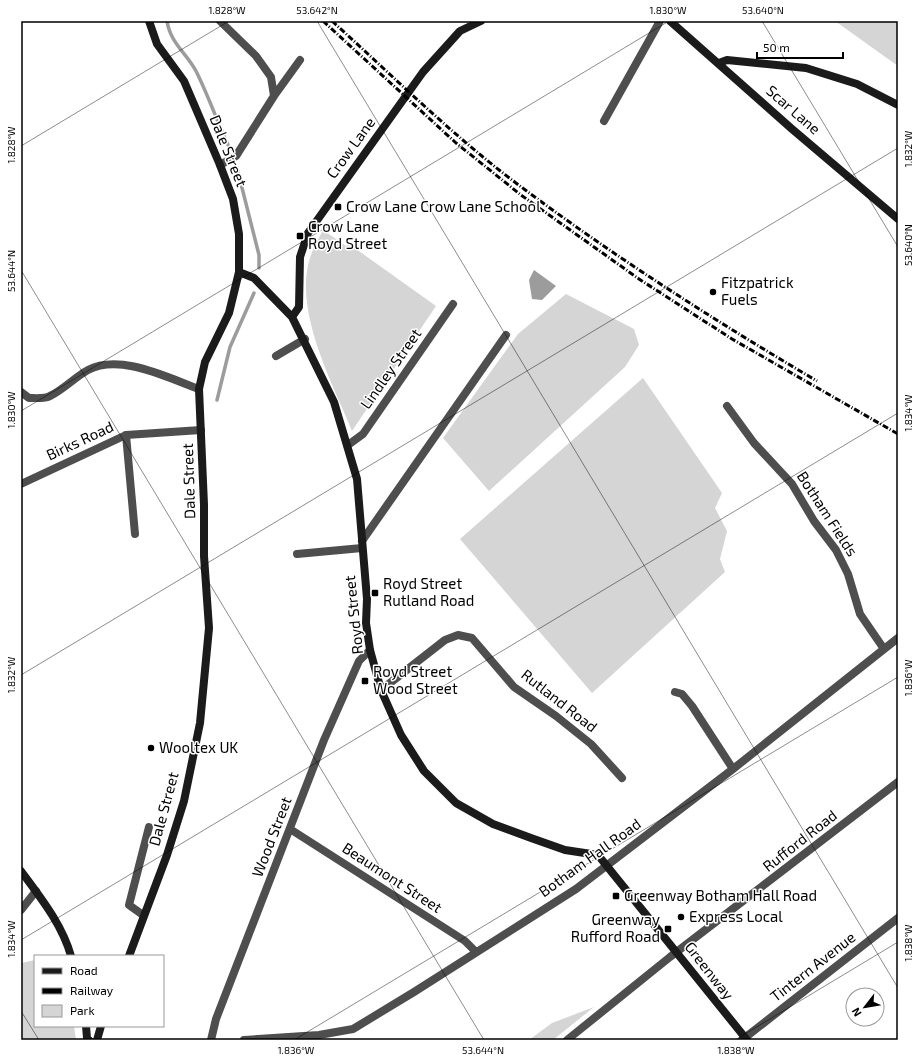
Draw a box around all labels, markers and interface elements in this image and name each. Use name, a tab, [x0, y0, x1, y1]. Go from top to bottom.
text: 1.828°W	[208, 4, 246, 16]
text: 53.642°N	[296, 4, 338, 16]
text: 1.830°W	[649, 4, 687, 16]
text: 53.640°N	[742, 4, 784, 16]
scale bar	[757, 34, 843, 60]
text: 50 m	[763, 40, 790, 54]
street label: Scar Lane	[763, 81, 824, 138]
street label: Dale Street	[206, 112, 252, 189]
street label: Crow Lane	[322, 113, 378, 181]
text: 1.828°W	[5, 126, 17, 164]
text: 1.832°W	[902, 130, 914, 167]
place label: Crow Lane Crow Lane School	[346, 197, 541, 215]
marker: Crow Lane Crow Lane School	[333, 202, 343, 212]
place label: Crow Lane Royd Street	[308, 217, 387, 252]
text: 53.640°N	[902, 224, 914, 266]
marker: Crow Lane Royd Street	[295, 231, 305, 241]
text: 53.644°N	[5, 250, 17, 292]
place label: Fitzpatrick Fuels	[721, 273, 794, 308]
marker: Fitzpatrick Fuels	[708, 287, 718, 297]
street label: Lindley Street	[356, 325, 425, 412]
text: 1.830°W	[5, 391, 17, 429]
text: 1.834°W	[902, 394, 914, 432]
street label: Birks Road	[43, 417, 116, 464]
street label: Dale Street	[178, 443, 198, 519]
street label: Botham Fields	[794, 468, 862, 559]
place label: Royd Street Rutland Road	[383, 574, 474, 609]
street label: Royd Street	[340, 575, 366, 655]
marker: Royd Street Rutland Road	[370, 588, 380, 598]
text: 1.832°W	[5, 656, 17, 693]
text: 1.836°W	[902, 659, 914, 696]
place label: Royd Street Wood Street	[373, 662, 458, 697]
street label: Rutland Road	[518, 665, 601, 735]
marker: Royd Street Wood Street	[360, 676, 370, 686]
place label: Wooltex UK	[159, 738, 238, 756]
marker: Wooltex UK	[146, 743, 156, 753]
street label: Dale Street	[145, 770, 182, 848]
street label: Wood Street	[248, 794, 295, 879]
street label: Rufford Road	[759, 806, 840, 875]
street label: Botham Hall Road	[535, 814, 644, 900]
street label: Beaumont Street	[339, 838, 446, 916]
place label: Greenway Botham Hall Road	[624, 886, 817, 904]
marker: Greenway Botham Hall Road	[611, 891, 621, 901]
place label: Express Local	[689, 907, 783, 925]
place label: Greenway Rufford Road	[571, 910, 660, 945]
marker: Express Local	[676, 912, 686, 922]
text: 1.834°W	[5, 920, 17, 958]
marker: Greenway Rufford Road	[663, 924, 673, 934]
text: 1.838°W	[902, 924, 914, 962]
street label: Tintern Avenue	[766, 927, 858, 1005]
street label: Greenway	[682, 938, 738, 1003]
legend	[34, 955, 164, 1027]
text: Road	[70, 963, 98, 977]
text: Railway	[70, 983, 114, 997]
north arrow	[845, 987, 885, 1027]
text: Park	[70, 1003, 95, 1017]
text: N	[848, 1006, 864, 1019]
text: 1.836°W	[278, 1044, 315, 1056]
text: 53.644°N	[462, 1044, 504, 1056]
text: 1.838°W	[717, 1044, 755, 1056]

